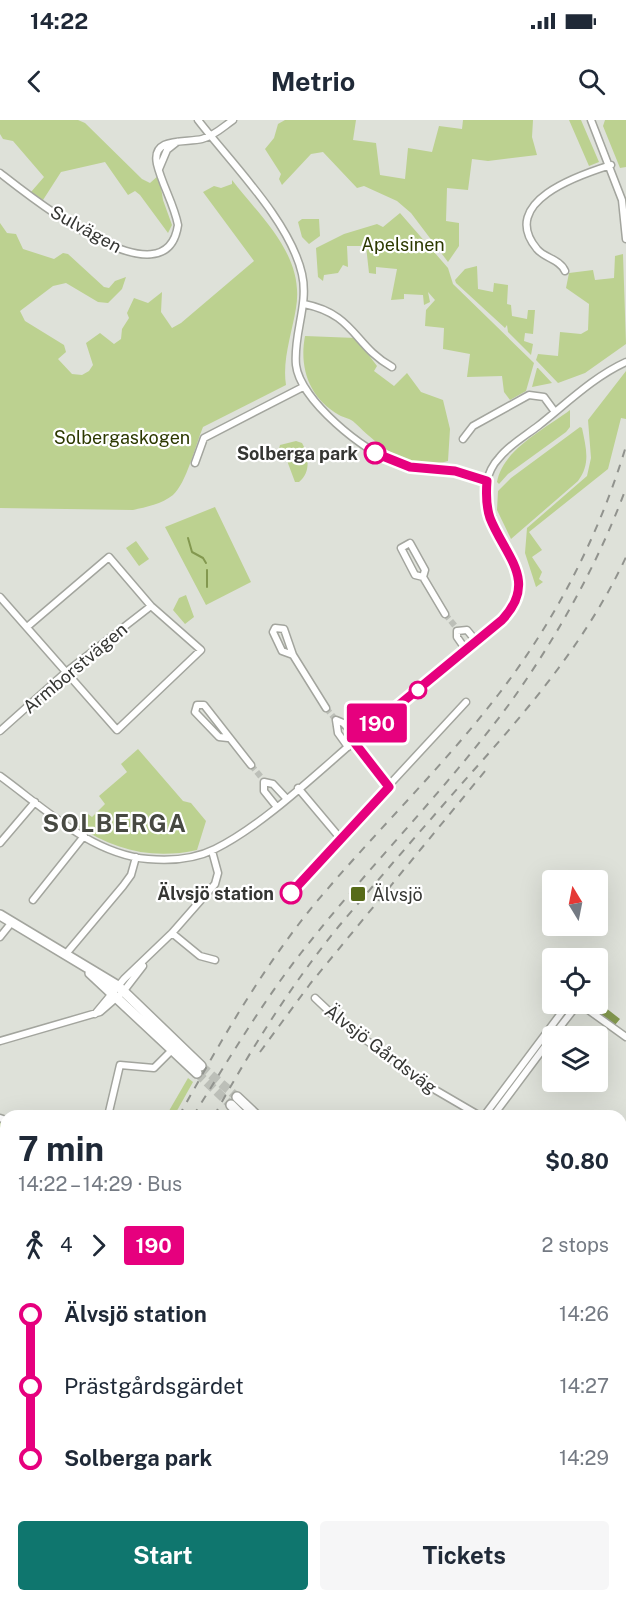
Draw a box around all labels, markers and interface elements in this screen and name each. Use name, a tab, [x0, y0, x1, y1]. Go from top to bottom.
text: 14:22	[30, 8, 88, 34]
icon: back	[18, 65, 51, 98]
text: Metrio	[271, 65, 355, 97]
icon: search	[575, 65, 608, 98]
street label: Sulvägen	[47, 201, 125, 257]
park label: Apelsinen	[361, 234, 445, 255]
park label: Solbergaskogen	[54, 427, 190, 448]
marker: Solberga park	[364, 442, 386, 464]
place label: Solberga park	[237, 443, 359, 464]
street label: Armborstvägen	[19, 618, 131, 718]
unlabelled marker	[409, 681, 427, 699]
line badge: 190	[342, 704, 412, 742]
text: 190	[359, 711, 395, 736]
district label: SOLBERGA	[43, 809, 187, 837]
north arrow	[542, 870, 608, 936]
map controls	[542, 870, 608, 1092]
place label: Älvsjö station	[157, 882, 274, 904]
marker: Älvsjö station	[280, 882, 302, 904]
place label: Älvsjö	[372, 883, 423, 905]
marker: Älvsjö	[349, 885, 367, 903]
button: locate	[542, 948, 608, 1014]
street label: Älvsjö Gårdsväg	[321, 999, 442, 1098]
button: layers	[542, 1026, 608, 1092]
text: 7 min	[18, 1130, 104, 1168]
text: $0.80	[545, 1148, 609, 1174]
text: 14:22 – 14:29 · Bus	[18, 1172, 182, 1196]
icon: walk	[18, 1229, 51, 1262]
icon: forward	[82, 1229, 115, 1262]
text: 4	[60, 1233, 73, 1257]
text: 190	[136, 1233, 172, 1258]
text: 2 stops	[542, 1233, 609, 1257]
text: Älvsjö station	[64, 1301, 207, 1327]
text: 14:26	[559, 1302, 609, 1326]
text: Prästgårdsgärdet	[64, 1373, 244, 1399]
text: 14:27	[559, 1374, 609, 1398]
text: Solberga park	[64, 1445, 212, 1471]
text: 14:29	[559, 1446, 609, 1470]
button: Start	[18, 1521, 308, 1590]
button: Tickets	[320, 1521, 609, 1590]

